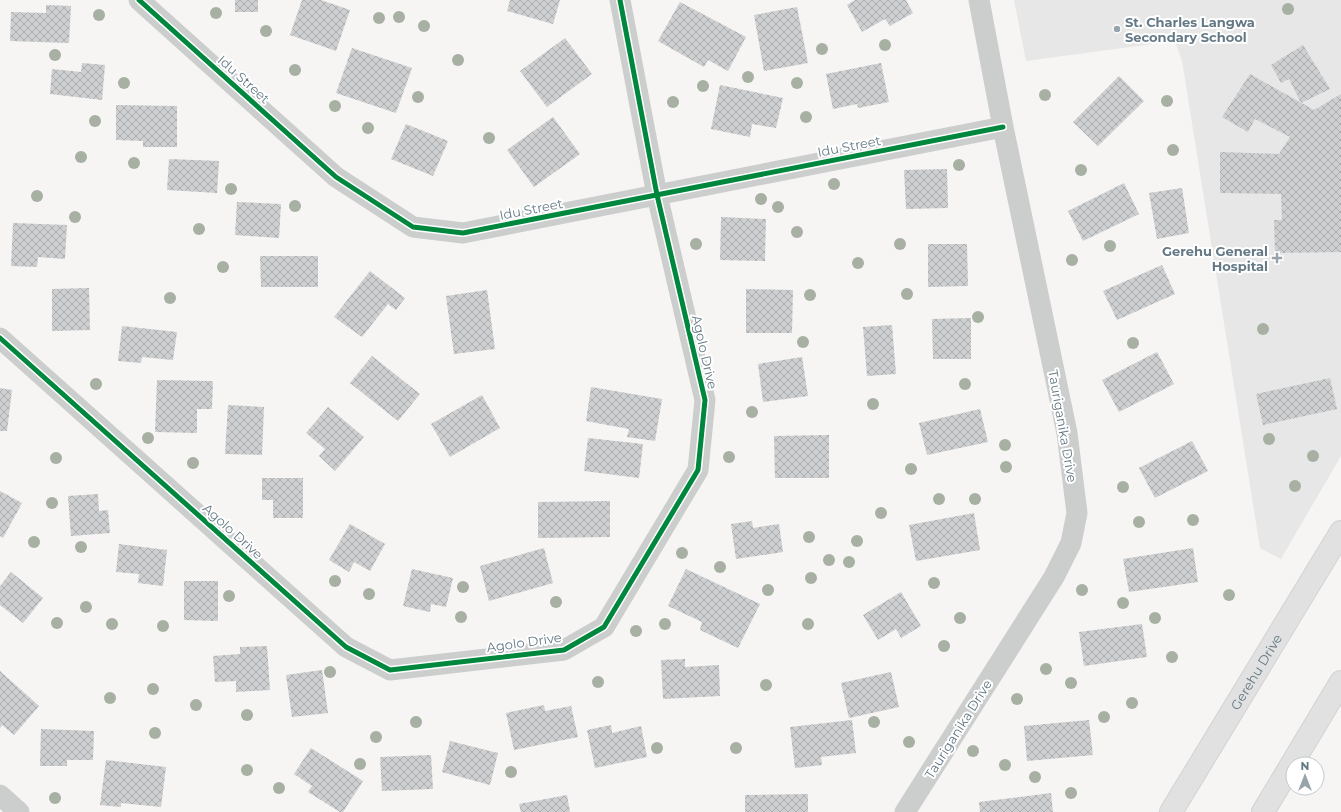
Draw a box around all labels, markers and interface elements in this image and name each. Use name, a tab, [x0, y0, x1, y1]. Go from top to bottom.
place label: St. Charles Langwa Secondary School	[1125, 14, 1255, 45]
marker: St. Charles Langwa Secondary School	[1112, 24, 1122, 34]
street label: Idu Street	[215, 52, 273, 106]
street label: Idu Street	[816, 132, 882, 160]
street label: Idu Street	[498, 195, 564, 223]
place label: Gerehu General Hospital	[1162, 243, 1268, 274]
marker: Gerehu General Hospital	[1271, 252, 1283, 264]
street label: Agolo Drive	[689, 313, 721, 391]
street label: Tauriganika Drive	[1045, 369, 1081, 484]
street label: Agolo Drive	[200, 500, 266, 562]
street label: Agolo Drive	[486, 629, 563, 655]
street label: Gerehu Drive	[1227, 631, 1285, 713]
street label: Tauriganika Drive	[921, 676, 995, 781]
north arrow	[1285, 756, 1325, 796]
text: N	[1301, 759, 1309, 773]

